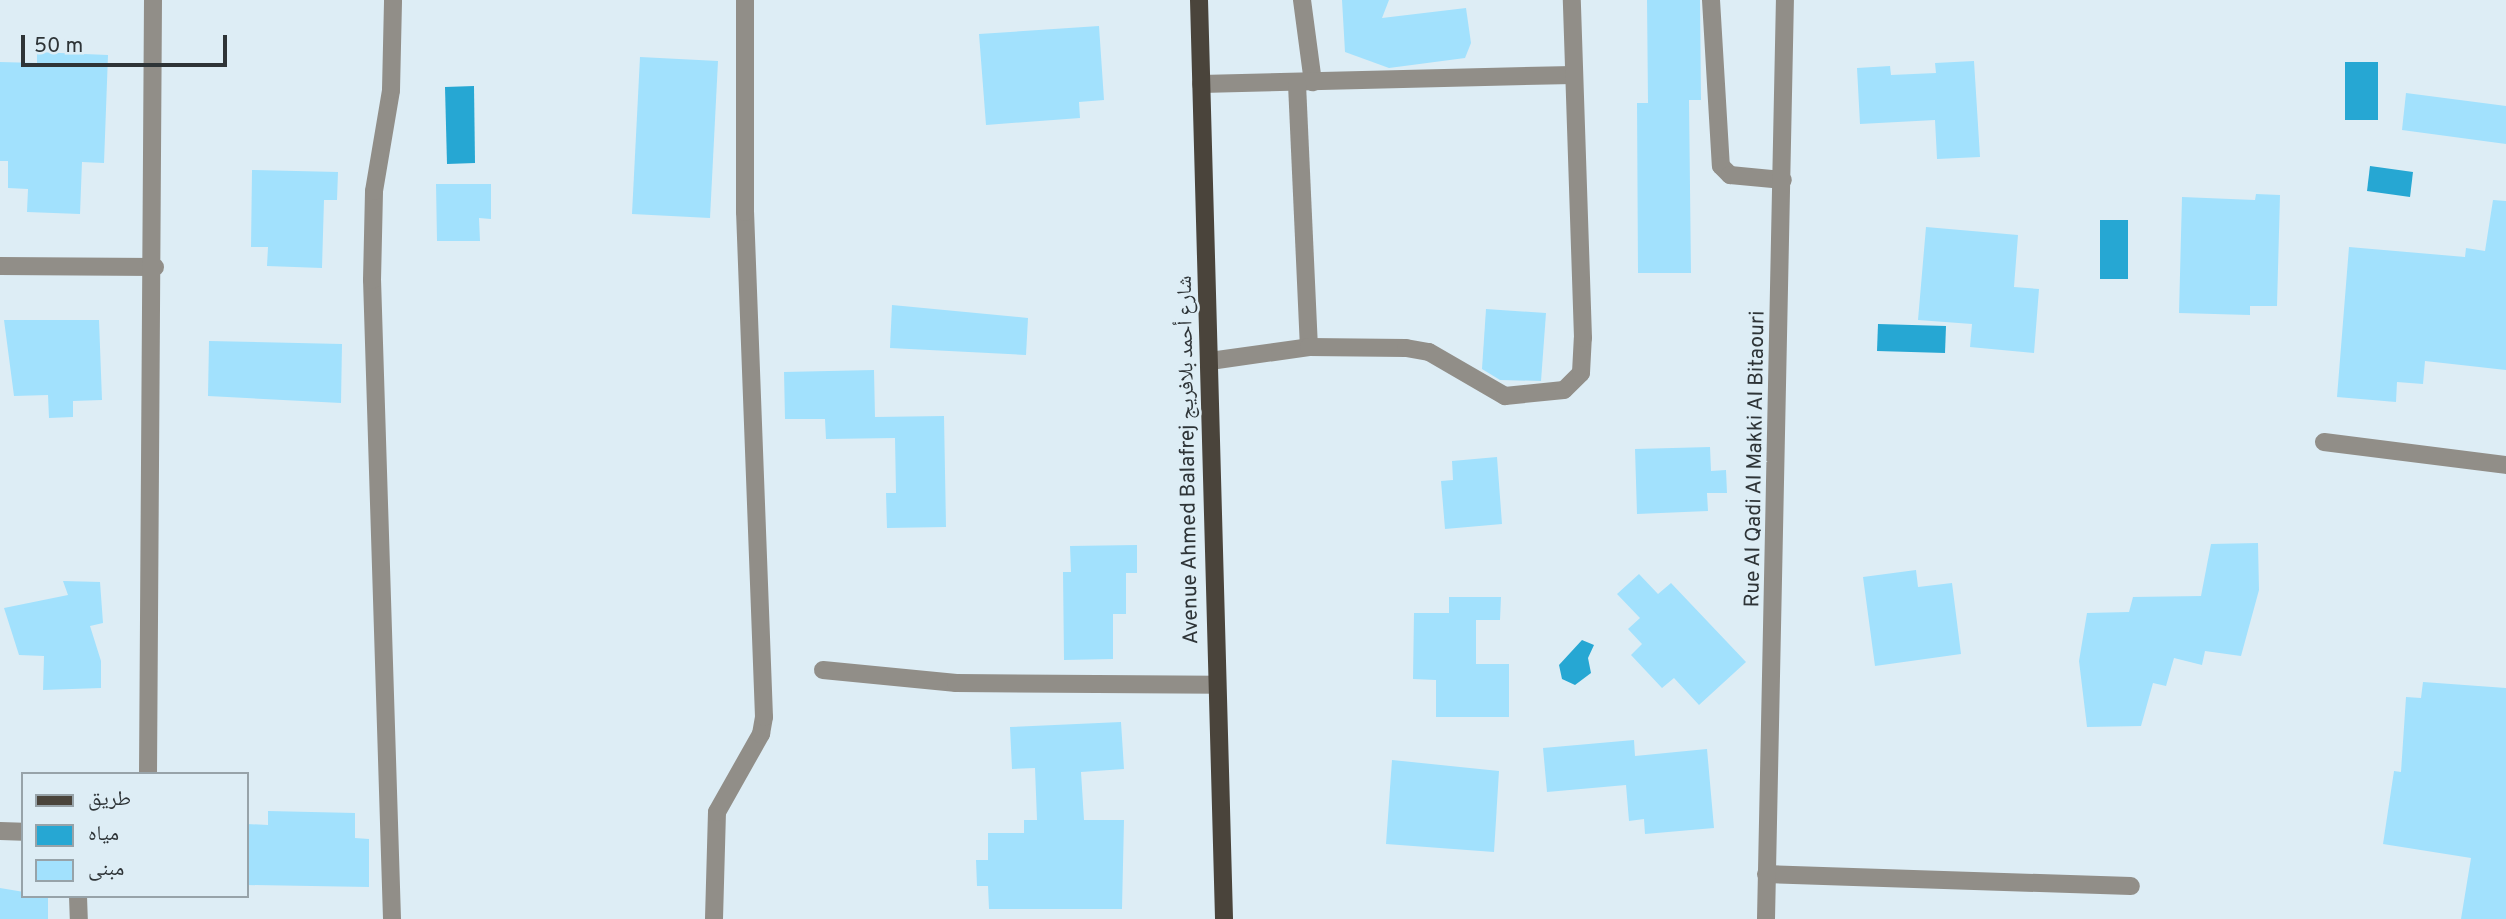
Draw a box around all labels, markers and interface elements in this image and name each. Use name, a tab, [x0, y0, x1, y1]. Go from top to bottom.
scale bar	[24, 21, 231, 65]
text: 50 m	[34, 33, 83, 60]
street label: Avenue Ahmed Balafrej شارع أحمد بلافريج	[1173, 275, 1205, 645]
street label: Rue Al Qadi Al Makki Al Bitaouri	[1741, 309, 1771, 609]
legend	[21, 772, 248, 898]
text: طريق	[88, 786, 131, 813]
text: مياه	[88, 821, 119, 848]
text: مبنى	[88, 856, 124, 883]

